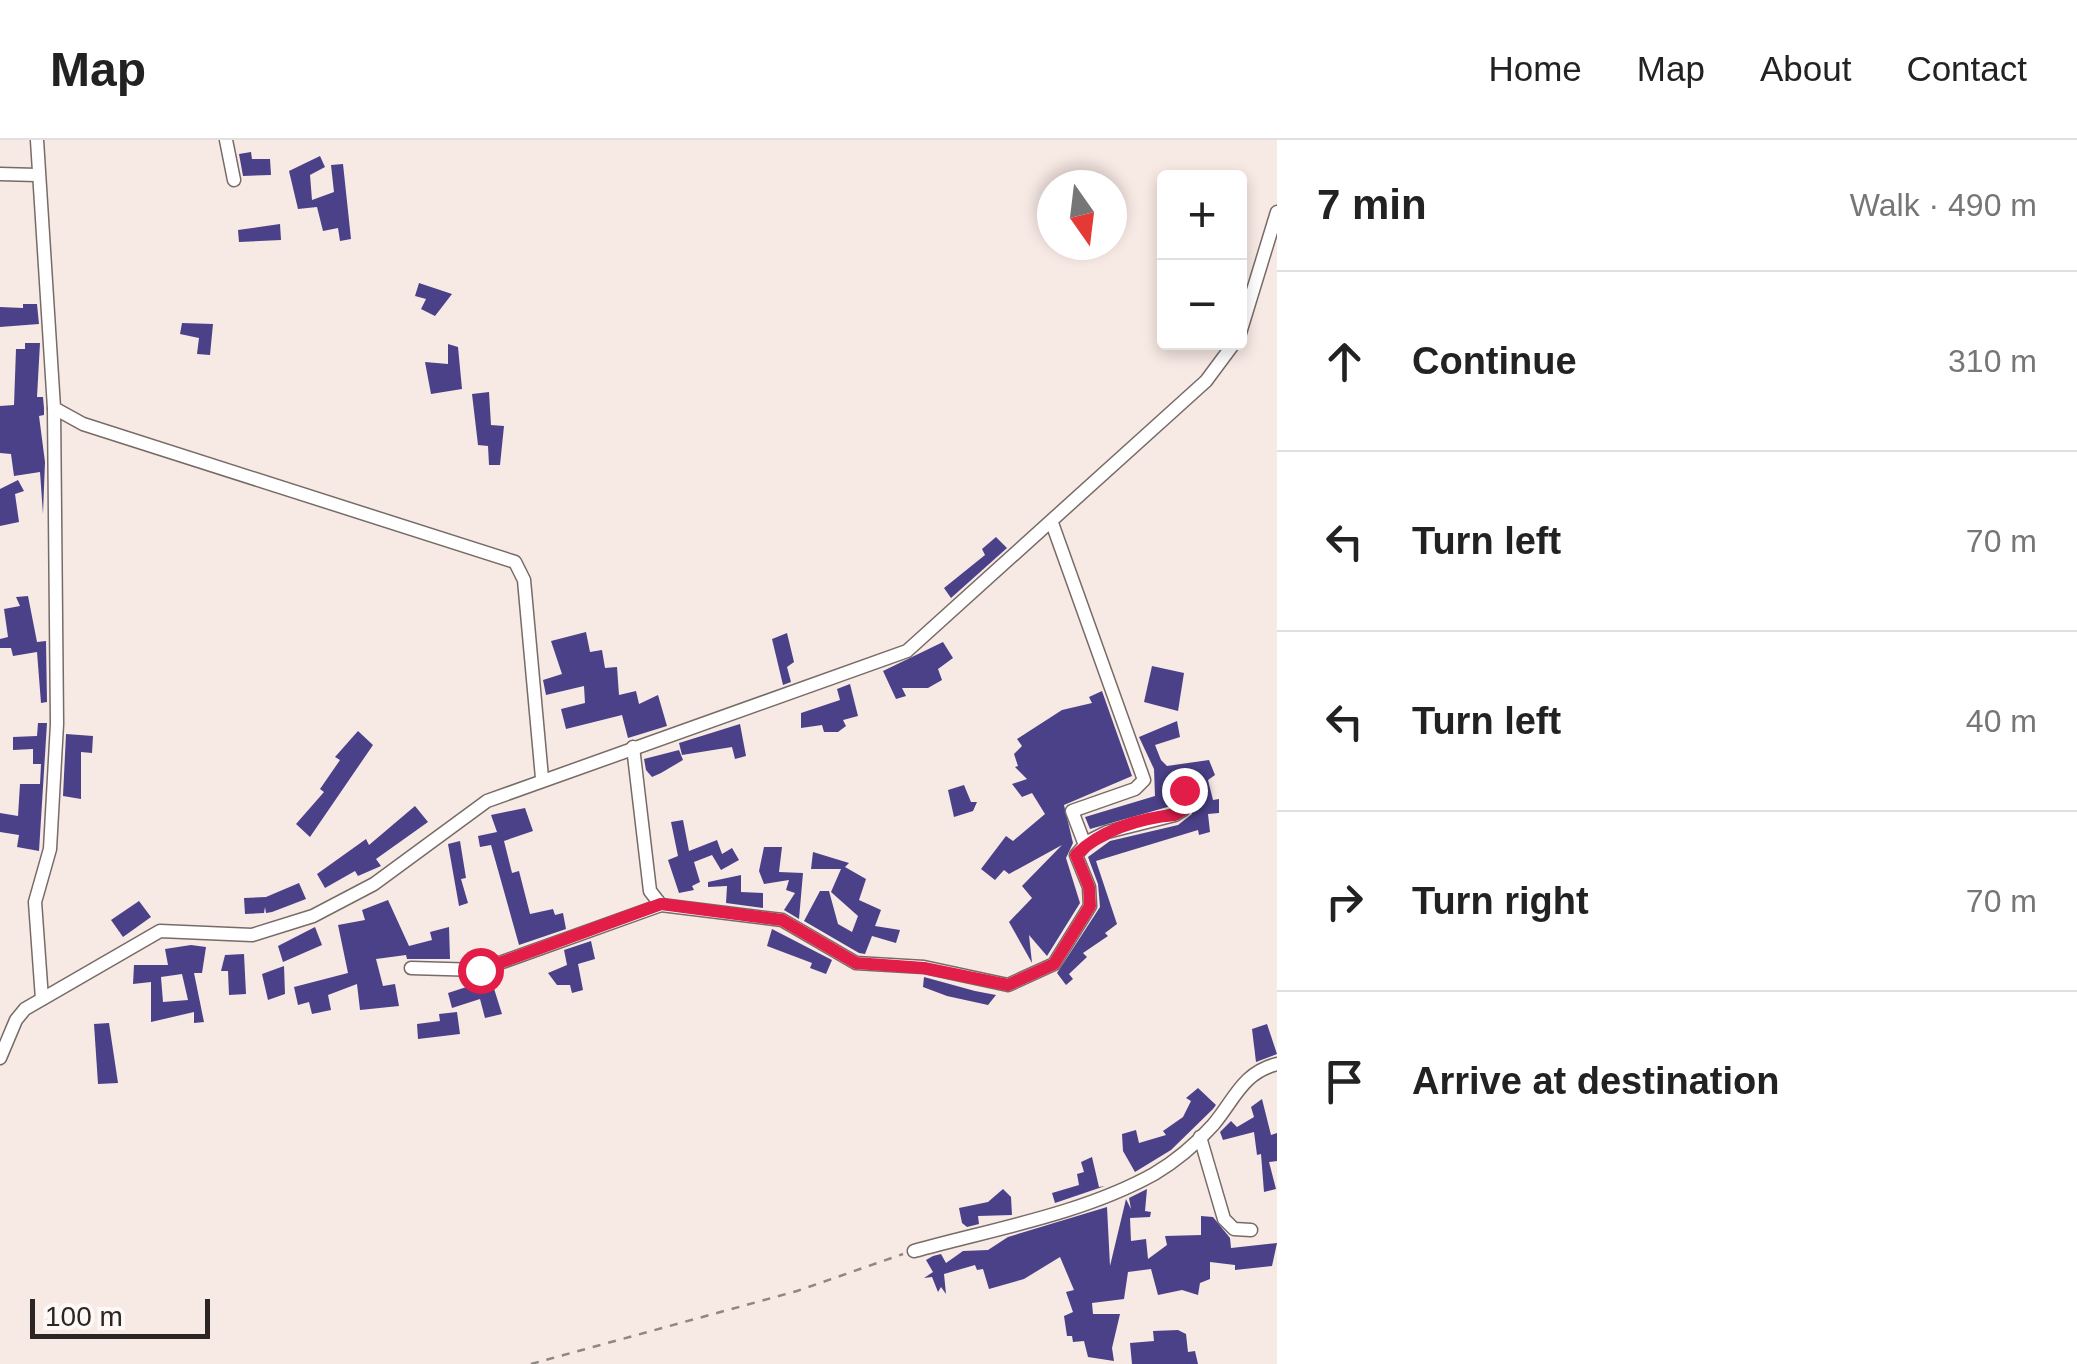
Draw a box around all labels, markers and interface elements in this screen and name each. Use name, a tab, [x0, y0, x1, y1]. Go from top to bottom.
text: Map	[50, 43, 146, 96]
text: Home	[1488, 49, 1582, 88]
text: Map	[1637, 49, 1705, 88]
text: About	[1760, 49, 1851, 88]
text: Contact	[1906, 49, 2027, 88]
north arrow	[1037, 170, 1127, 260]
map controls	[1157, 170, 1247, 350]
button: +	[1157, 170, 1247, 260]
text: 7 min	[1317, 181, 1427, 228]
text: Walk · 490 m	[1850, 187, 2037, 223]
button: −	[1157, 260, 1247, 350]
icon: ahead	[1317, 334, 1372, 389]
text: Continue	[1412, 340, 1577, 382]
text: 310 m	[1948, 343, 2037, 379]
icon: left	[1317, 514, 1372, 569]
text: Turn left	[1412, 520, 1561, 562]
text: 70 m	[1966, 523, 2037, 559]
icon: left	[1317, 694, 1372, 749]
text: Turn left	[1412, 700, 1561, 742]
text: 40 m	[1966, 703, 2037, 739]
route end	[1162, 768, 1208, 814]
icon: right	[1317, 874, 1372, 929]
text: Turn right	[1412, 880, 1589, 922]
text: 70 m	[1966, 883, 2037, 919]
route start	[458, 948, 504, 994]
icon: arrive	[1317, 1054, 1372, 1109]
text: Arrive at destination	[1412, 1060, 1779, 1102]
scale bar	[30, 1294, 210, 1338]
text: 100 m	[45, 1301, 123, 1332]

